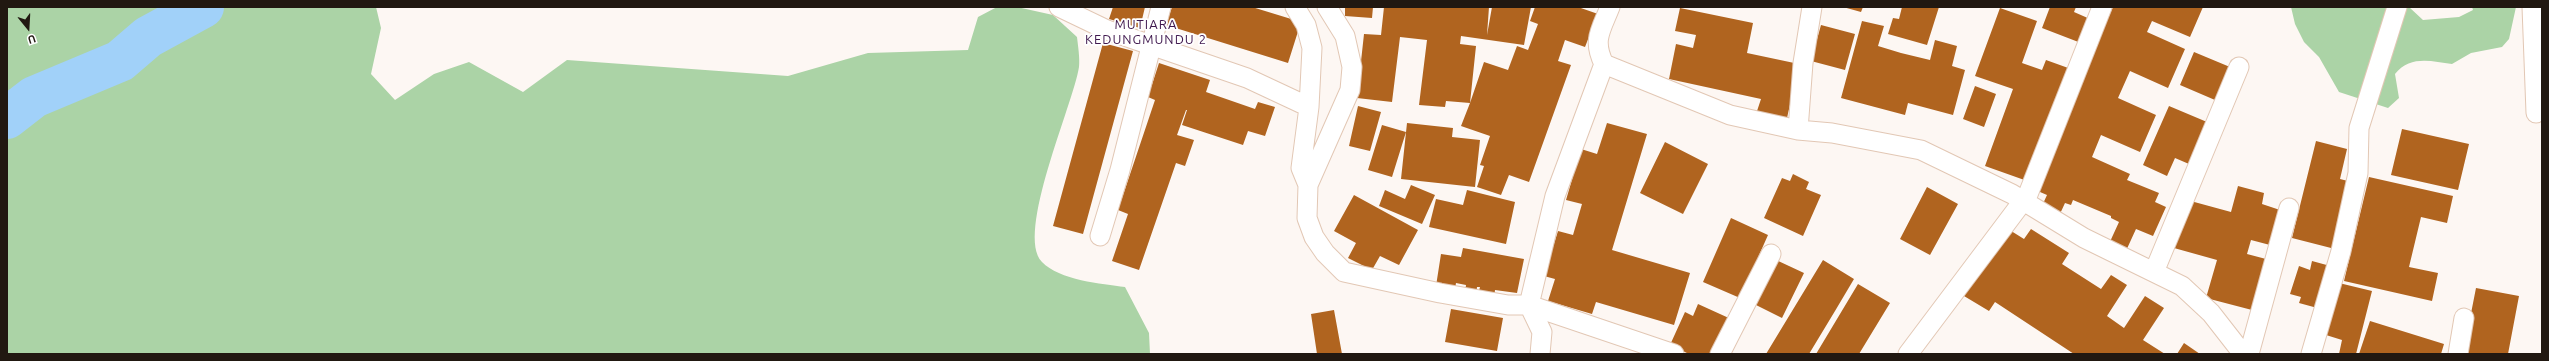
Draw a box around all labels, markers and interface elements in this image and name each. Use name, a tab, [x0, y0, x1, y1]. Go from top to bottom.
north arrow	[8, 8, 48, 48]
district label: MUTIARA KEDUNGMUNDU 2	[1085, 17, 1207, 48]
text: U	[26, 33, 37, 46]

